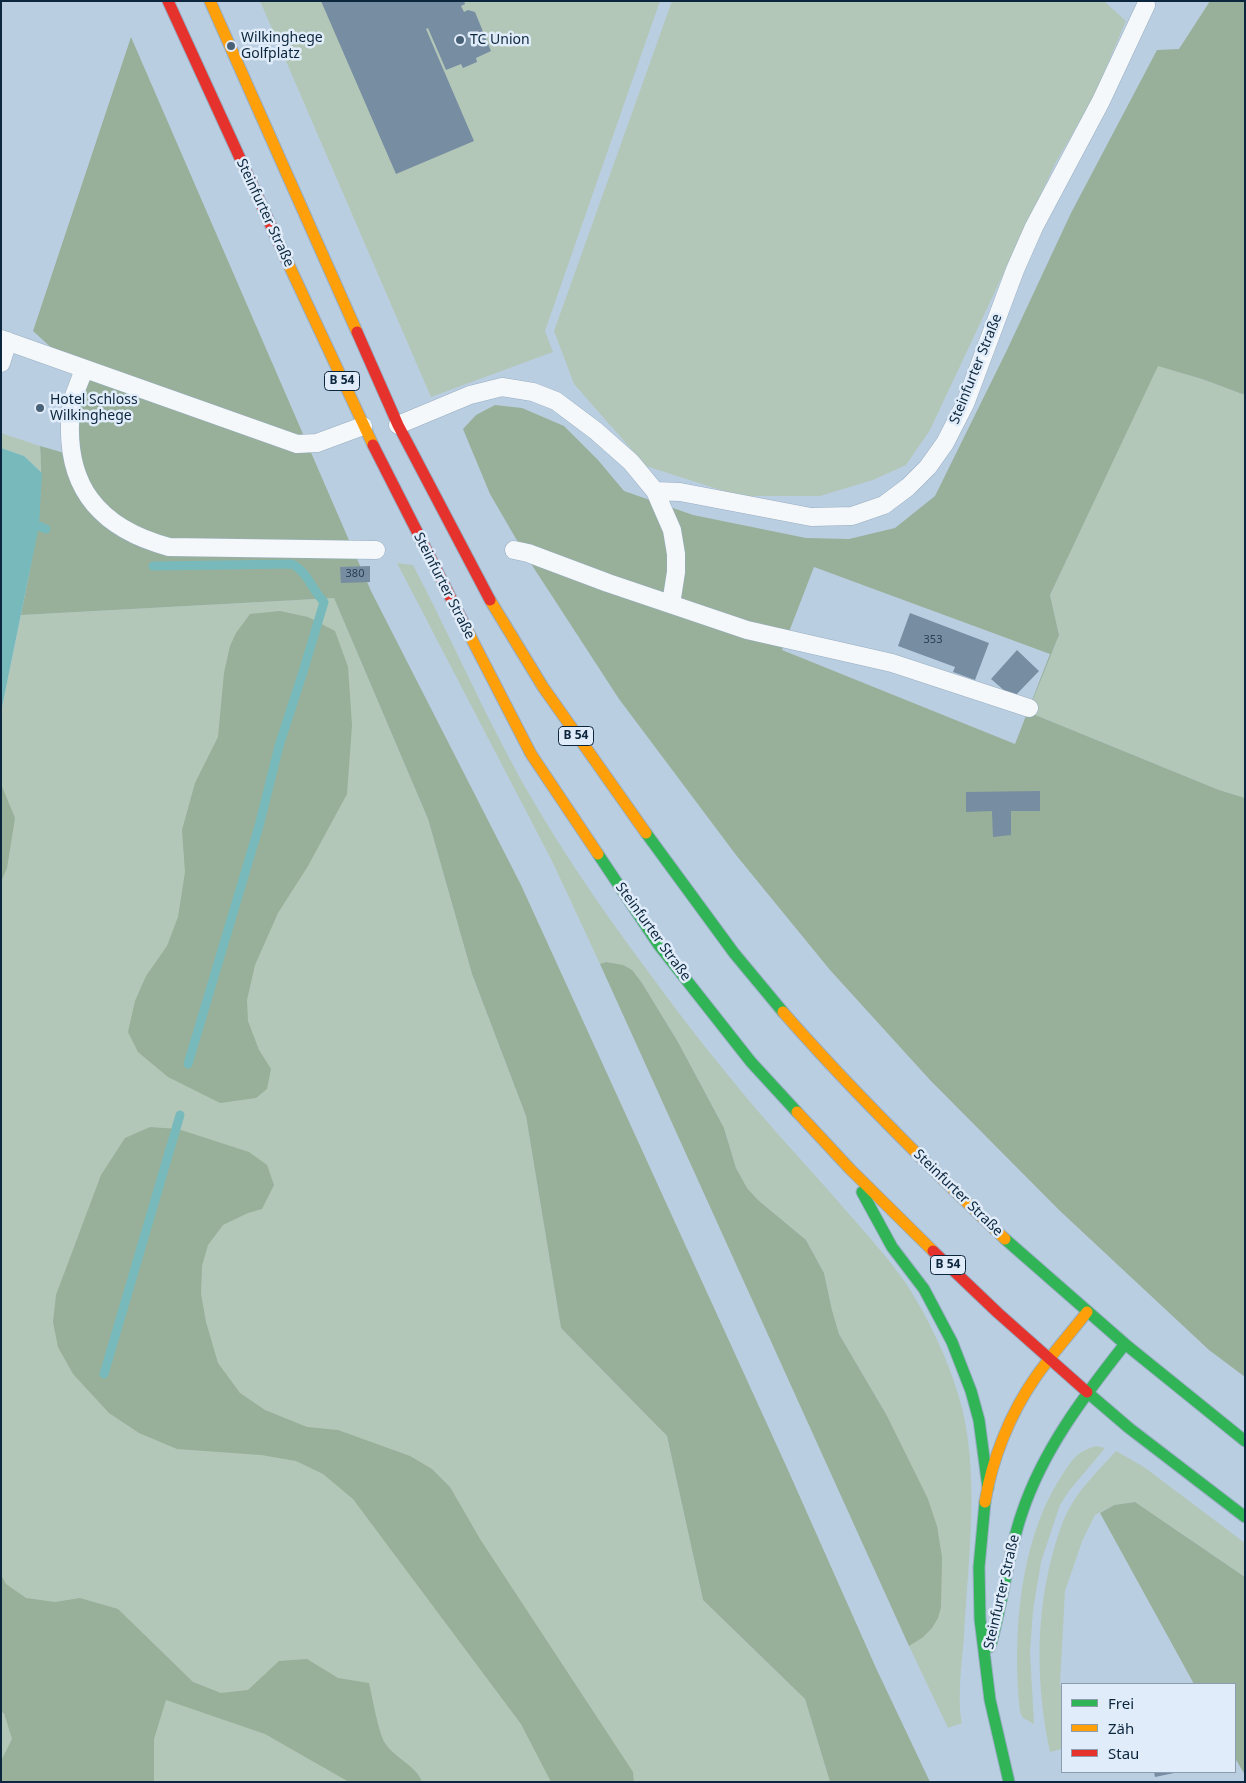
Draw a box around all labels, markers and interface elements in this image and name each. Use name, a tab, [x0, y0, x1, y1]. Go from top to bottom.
place label: Wilkinghege Golfplatz	[241, 30, 323, 62]
place label: TC Union	[470, 32, 530, 48]
marker: TC Union	[454, 34, 466, 46]
marker: Wilkinghege Golfplatz	[225, 40, 237, 52]
street label: Steinfurter Straße	[233, 156, 297, 270]
street label: Steinfurter Straße	[946, 311, 1006, 427]
road number: B 54	[324, 372, 360, 391]
place label: Hotel Schloss Wilkinghege	[50, 392, 138, 424]
marker: Hotel Schloss Wilkinghege	[34, 402, 46, 414]
street label: Steinfurter Straße	[410, 530, 478, 642]
house number: 380	[346, 567, 364, 581]
house number: 353	[924, 633, 942, 647]
road number: B 54	[558, 726, 594, 746]
street label: Steinfurter Straße	[612, 880, 694, 984]
street label: Steinfurter Straße	[910, 1146, 1006, 1240]
road number: B 54	[930, 1256, 966, 1274]
street label: Steinfurter Straße	[981, 1533, 1023, 1651]
legend	[1061, 1683, 1236, 1773]
text: Frei	[1108, 1693, 1134, 1713]
text: Zäh	[1108, 1718, 1134, 1738]
text: Stau	[1108, 1743, 1139, 1763]

